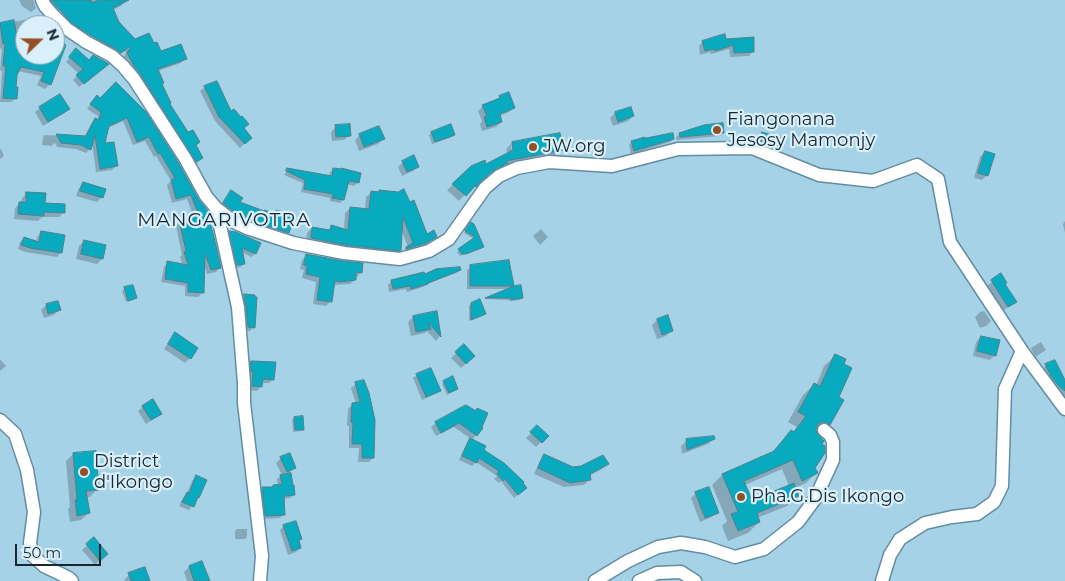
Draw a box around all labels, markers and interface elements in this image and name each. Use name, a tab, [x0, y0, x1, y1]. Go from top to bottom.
north arrow	[15, 15, 65, 65]
text: N	[43, 26, 63, 43]
place label: Fiangonana Jesosy Mamonjy	[727, 109, 875, 152]
marker: Fiangonana Jesosy Mamonjy	[711, 124, 723, 136]
place label: JW.org	[543, 136, 606, 158]
marker: JW.org	[527, 141, 539, 153]
district label: MANGARIVOTRA	[136, 209, 312, 231]
place label: District d'Ikongo	[94, 451, 173, 494]
marker: District d'Ikongo	[78, 466, 90, 478]
place label: Pha.G.Dis Ikongo	[751, 486, 904, 508]
marker: Pha.G.Dis Ikongo	[735, 491, 747, 503]
scale bar	[18, 534, 104, 566]
text: 50 m	[23, 543, 61, 562]

